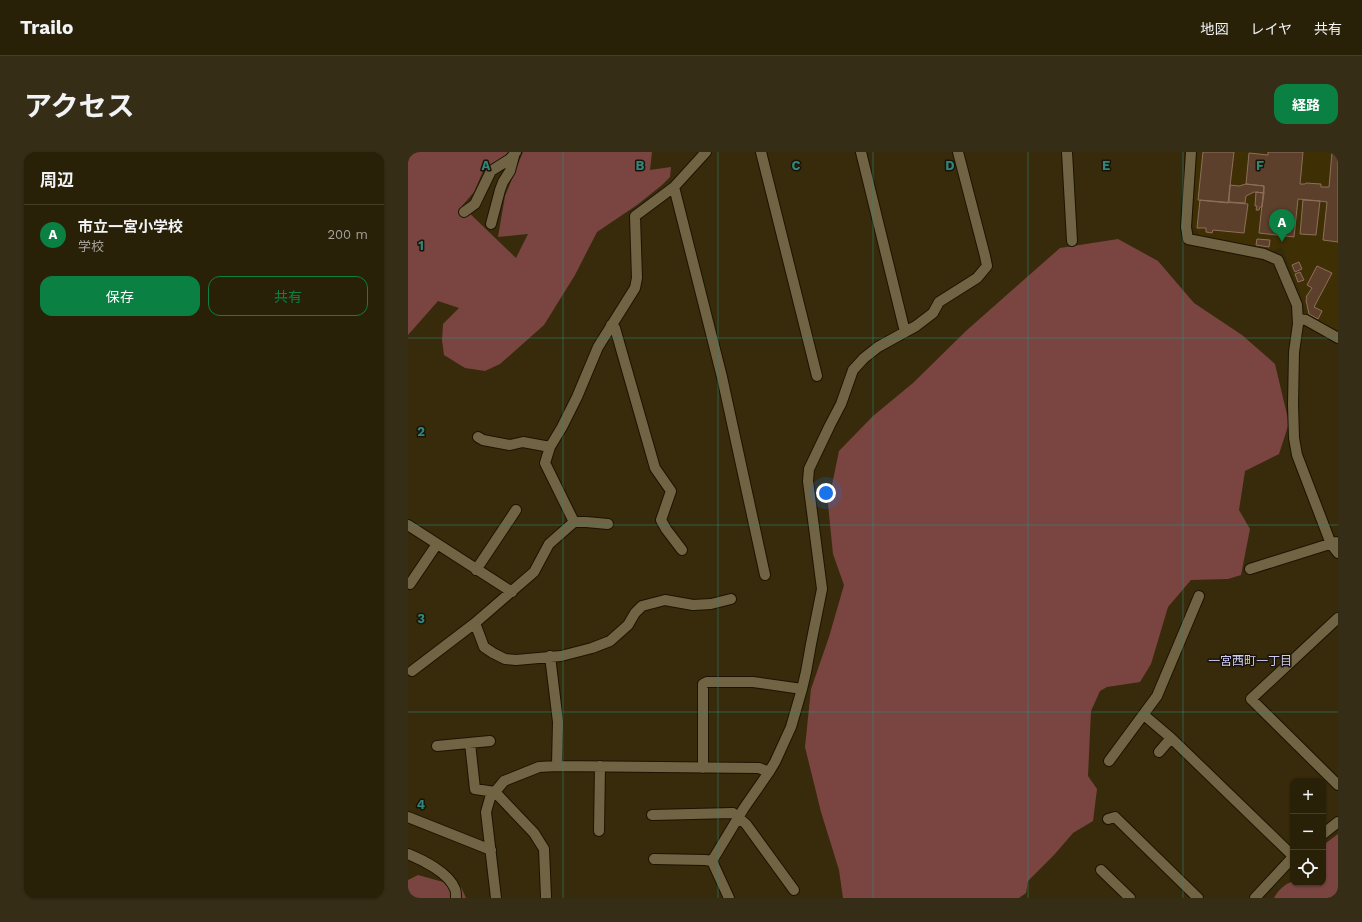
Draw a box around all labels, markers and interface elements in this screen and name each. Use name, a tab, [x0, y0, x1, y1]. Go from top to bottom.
text: Trailo	[20, 16, 73, 39]
text: 地図	[1200, 21, 1228, 37]
text: レイヤ	[1250, 21, 1292, 37]
text: 共有	[1314, 21, 1342, 37]
button: 経路	[1274, 84, 1338, 124]
text: アクセス	[24, 90, 135, 123]
text: A	[482, 158, 491, 173]
text: B	[636, 158, 645, 173]
text: C	[792, 158, 801, 173]
text: D	[945, 158, 955, 173]
text: E	[1102, 158, 1110, 173]
text: F	[1256, 158, 1264, 173]
text: 周辺	[40, 170, 74, 190]
pin: A	[1269, 209, 1295, 242]
text: 市立一宮小学校	[78, 218, 183, 236]
text: A	[49, 227, 57, 242]
text: 200 m	[327, 227, 368, 242]
text: 1	[418, 238, 424, 253]
text: 学校	[78, 239, 104, 254]
button: 保存	[40, 276, 200, 316]
button: 共有	[208, 276, 368, 316]
text: 2	[417, 424, 425, 439]
your location	[816, 483, 836, 503]
text: 3	[417, 611, 425, 626]
district label: 一宮西町一丁目	[1208, 654, 1292, 668]
map controls	[1290, 778, 1326, 886]
button: +	[1290, 778, 1326, 814]
text: 4	[417, 797, 426, 812]
button: −	[1290, 814, 1326, 850]
button: locate	[1290, 850, 1326, 886]

